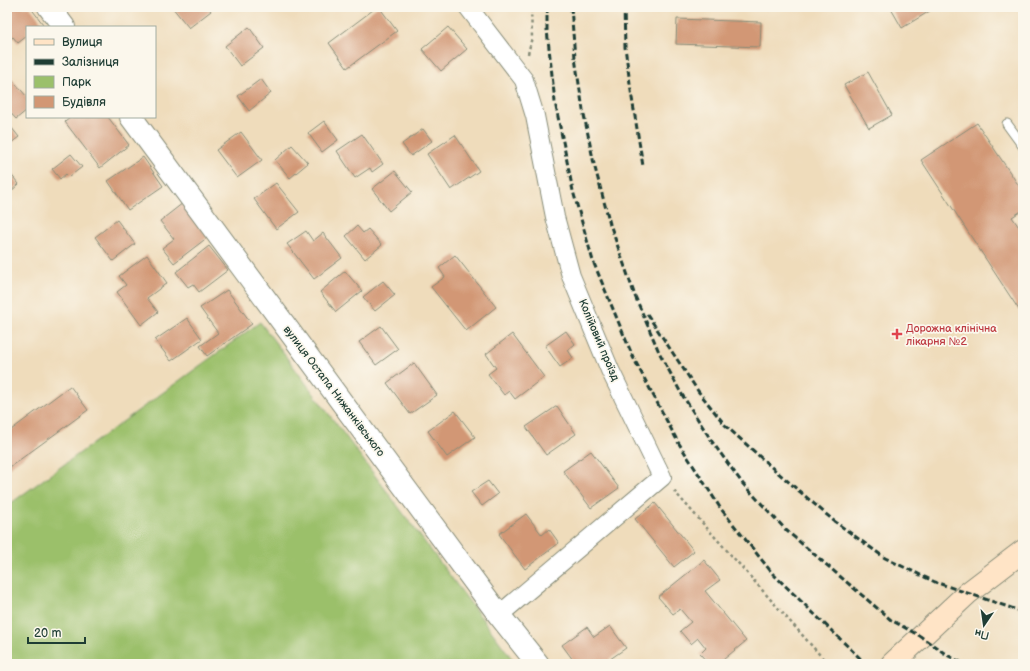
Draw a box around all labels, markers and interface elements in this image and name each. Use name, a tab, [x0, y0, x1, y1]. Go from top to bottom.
legend	[26, 26, 156, 118]
text: Вулиця	[62, 35, 103, 50]
text: Залізниця	[62, 55, 119, 70]
text: Парк	[62, 75, 92, 90]
text: Будівля	[62, 95, 106, 110]
street label: Колійовий проїзд	[576, 297, 622, 383]
place label: Дорожна клінічна лікарня №2	[906, 322, 997, 348]
street label: вулиця Остапа Нижанківського	[281, 323, 388, 459]
marker: Дорожна клінічна лікарня №2	[891, 328, 903, 340]
north arrow	[964, 605, 1004, 645]
scale bar	[28, 619, 85, 645]
text: 20 m	[34, 626, 61, 641]
text: Пн	[973, 626, 990, 642]

